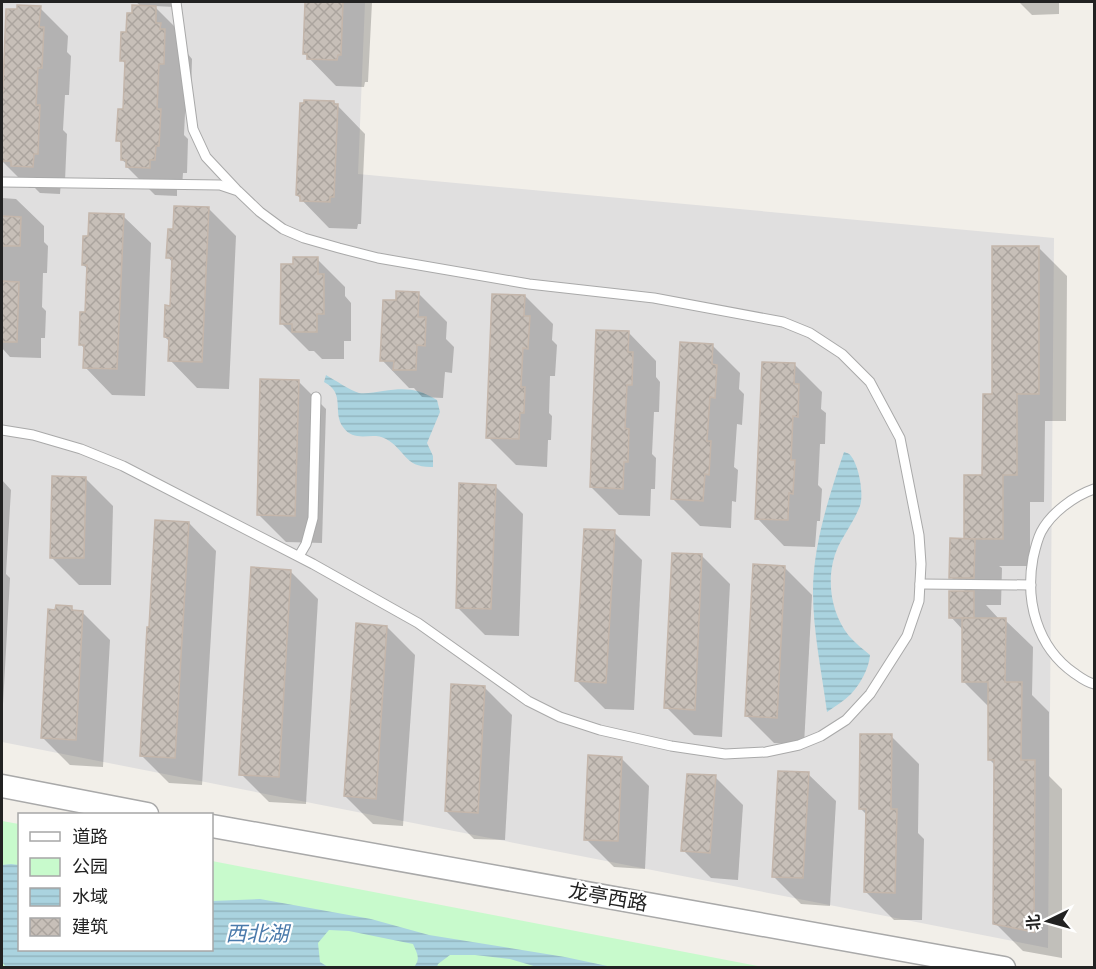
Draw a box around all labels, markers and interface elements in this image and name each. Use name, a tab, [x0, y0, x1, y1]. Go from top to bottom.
legend	[18, 813, 213, 951]
text: 道路	[72, 826, 108, 848]
text: 公园	[72, 856, 108, 878]
street label: 龙亭西路	[567, 878, 649, 916]
text: 水域	[72, 886, 108, 908]
north arrow	[1018, 891, 1078, 951]
text: 北	[1023, 913, 1044, 931]
text: 建筑	[72, 916, 108, 938]
water label: 西北湖	[226, 921, 291, 946]

